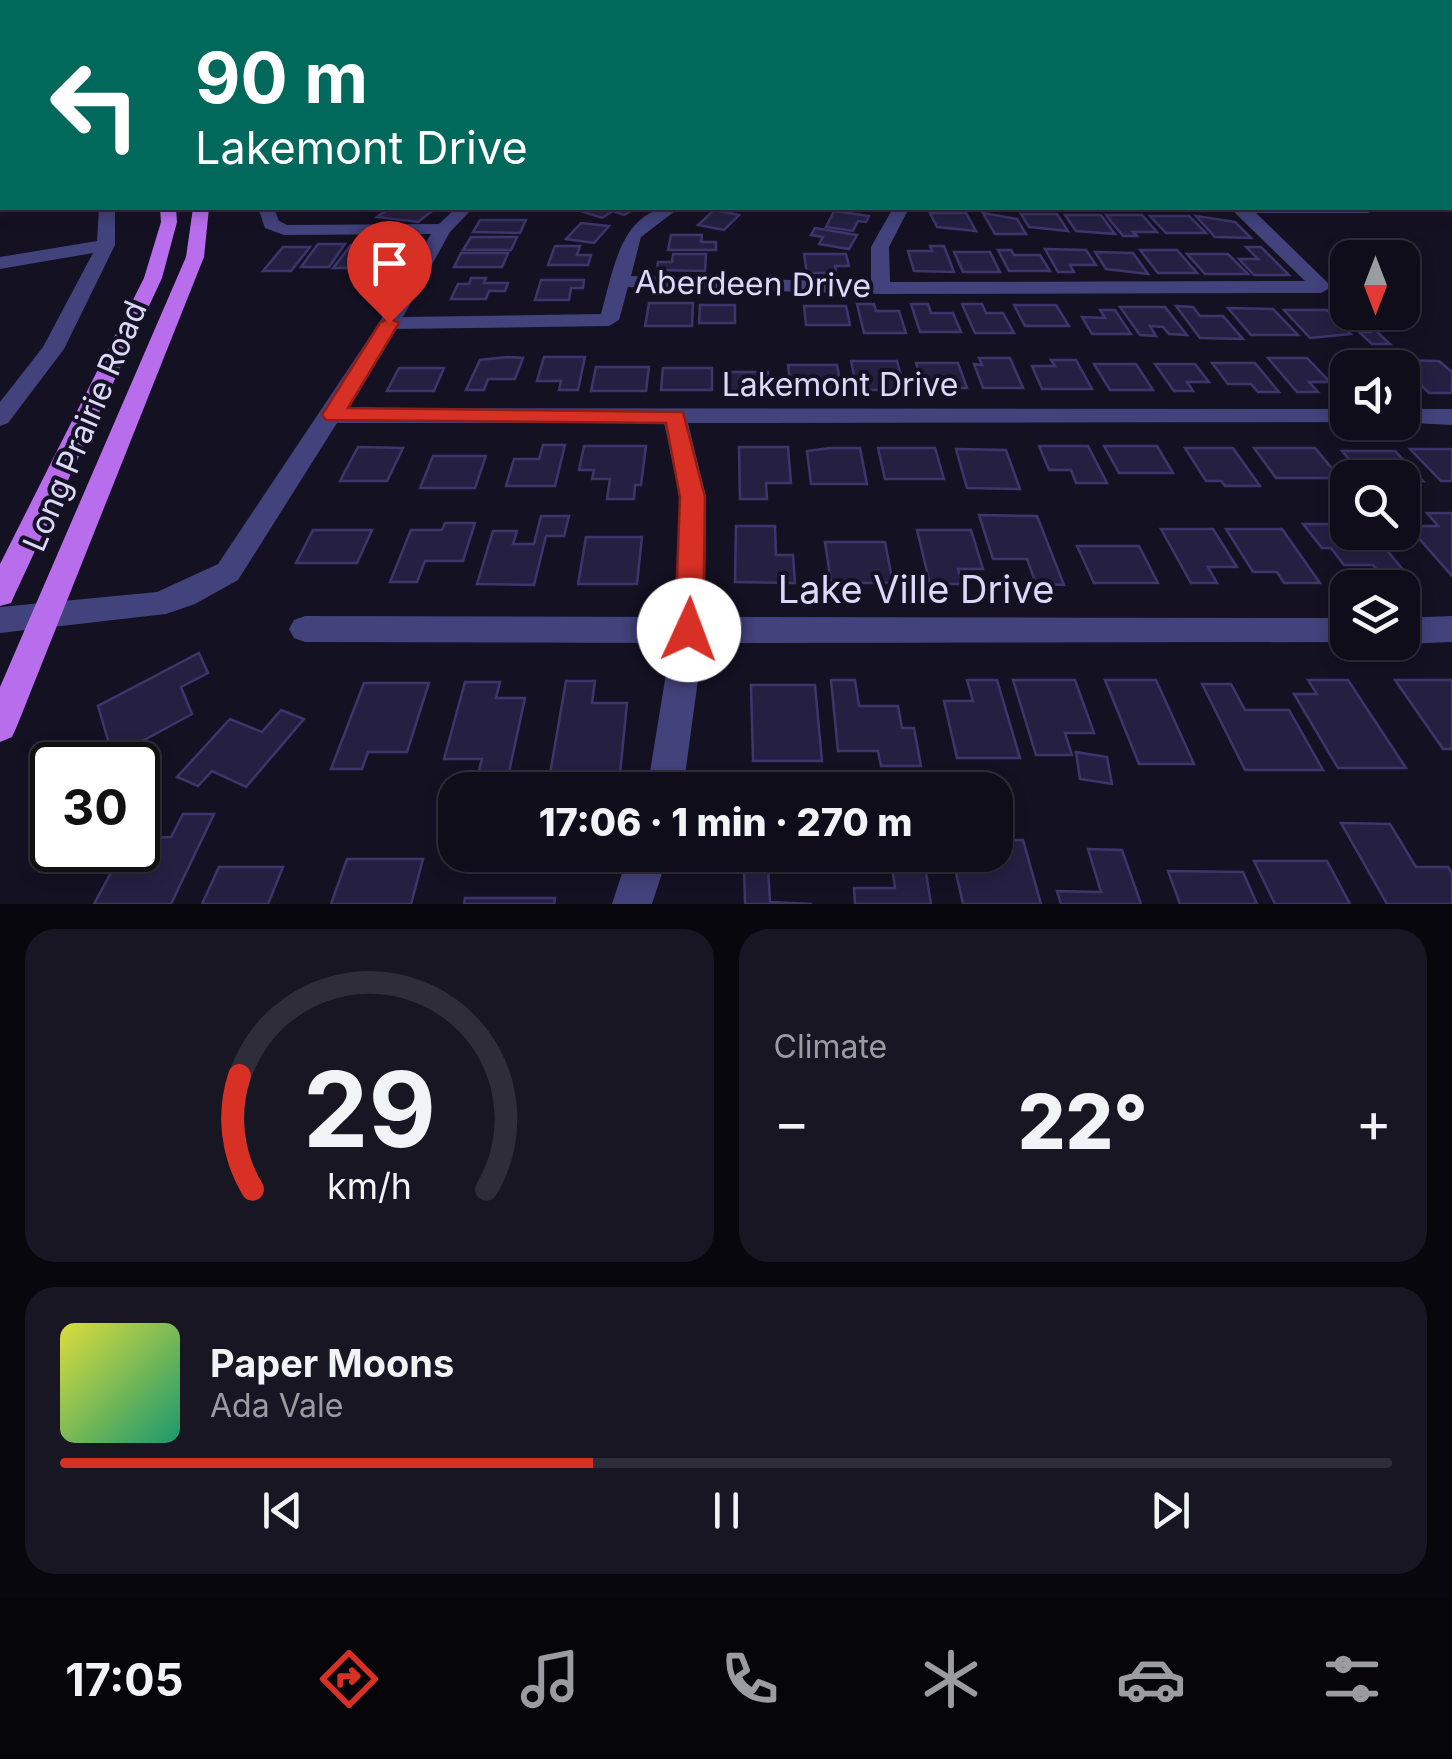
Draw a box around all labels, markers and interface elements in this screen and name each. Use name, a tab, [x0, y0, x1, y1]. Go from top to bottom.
text: 90 m	[195, 35, 368, 120]
icon: left	[30, 40, 160, 170]
text: Lakemont Drive	[195, 120, 528, 175]
pin	[347, 221, 432, 324]
icon: arrive	[362, 236, 417, 291]
north arrow	[1330, 240, 1420, 330]
map controls	[1330, 240, 1420, 660]
street label: Aberdeen Drive	[635, 262, 871, 305]
street label: Long Prairie Road	[14, 295, 155, 557]
button: sound	[1330, 350, 1420, 440]
street label: Lakemont Drive	[722, 365, 958, 404]
button: search	[1330, 460, 1420, 550]
street label: Lake Ville Drive	[778, 566, 1054, 612]
button: layers	[1330, 570, 1420, 660]
position arrow	[637, 578, 741, 682]
speed limit sign: 30	[30, 742, 160, 872]
text: 17:06 · 1 min · 270 m	[539, 799, 912, 845]
text: Climate	[774, 1027, 887, 1066]
text: 29	[303, 1046, 436, 1172]
text: 22°	[1018, 1076, 1148, 1167]
text: −	[774, 1089, 810, 1155]
text: +	[1356, 1089, 1392, 1155]
text: km/h	[327, 1164, 412, 1208]
text: Paper Moons	[210, 1340, 454, 1386]
text: Ada Vale	[210, 1386, 343, 1425]
icon: previous	[255, 1483, 310, 1538]
icon: pause	[699, 1483, 754, 1538]
icon: next	[1143, 1483, 1198, 1538]
icon: directions	[314, 1644, 384, 1714]
icon: music	[515, 1644, 585, 1714]
icon: phone	[715, 1644, 785, 1714]
icon: climate	[916, 1644, 986, 1714]
icon: car	[1116, 1644, 1186, 1714]
icon: filters	[1317, 1644, 1387, 1714]
text: 17:05	[65, 1652, 183, 1707]

